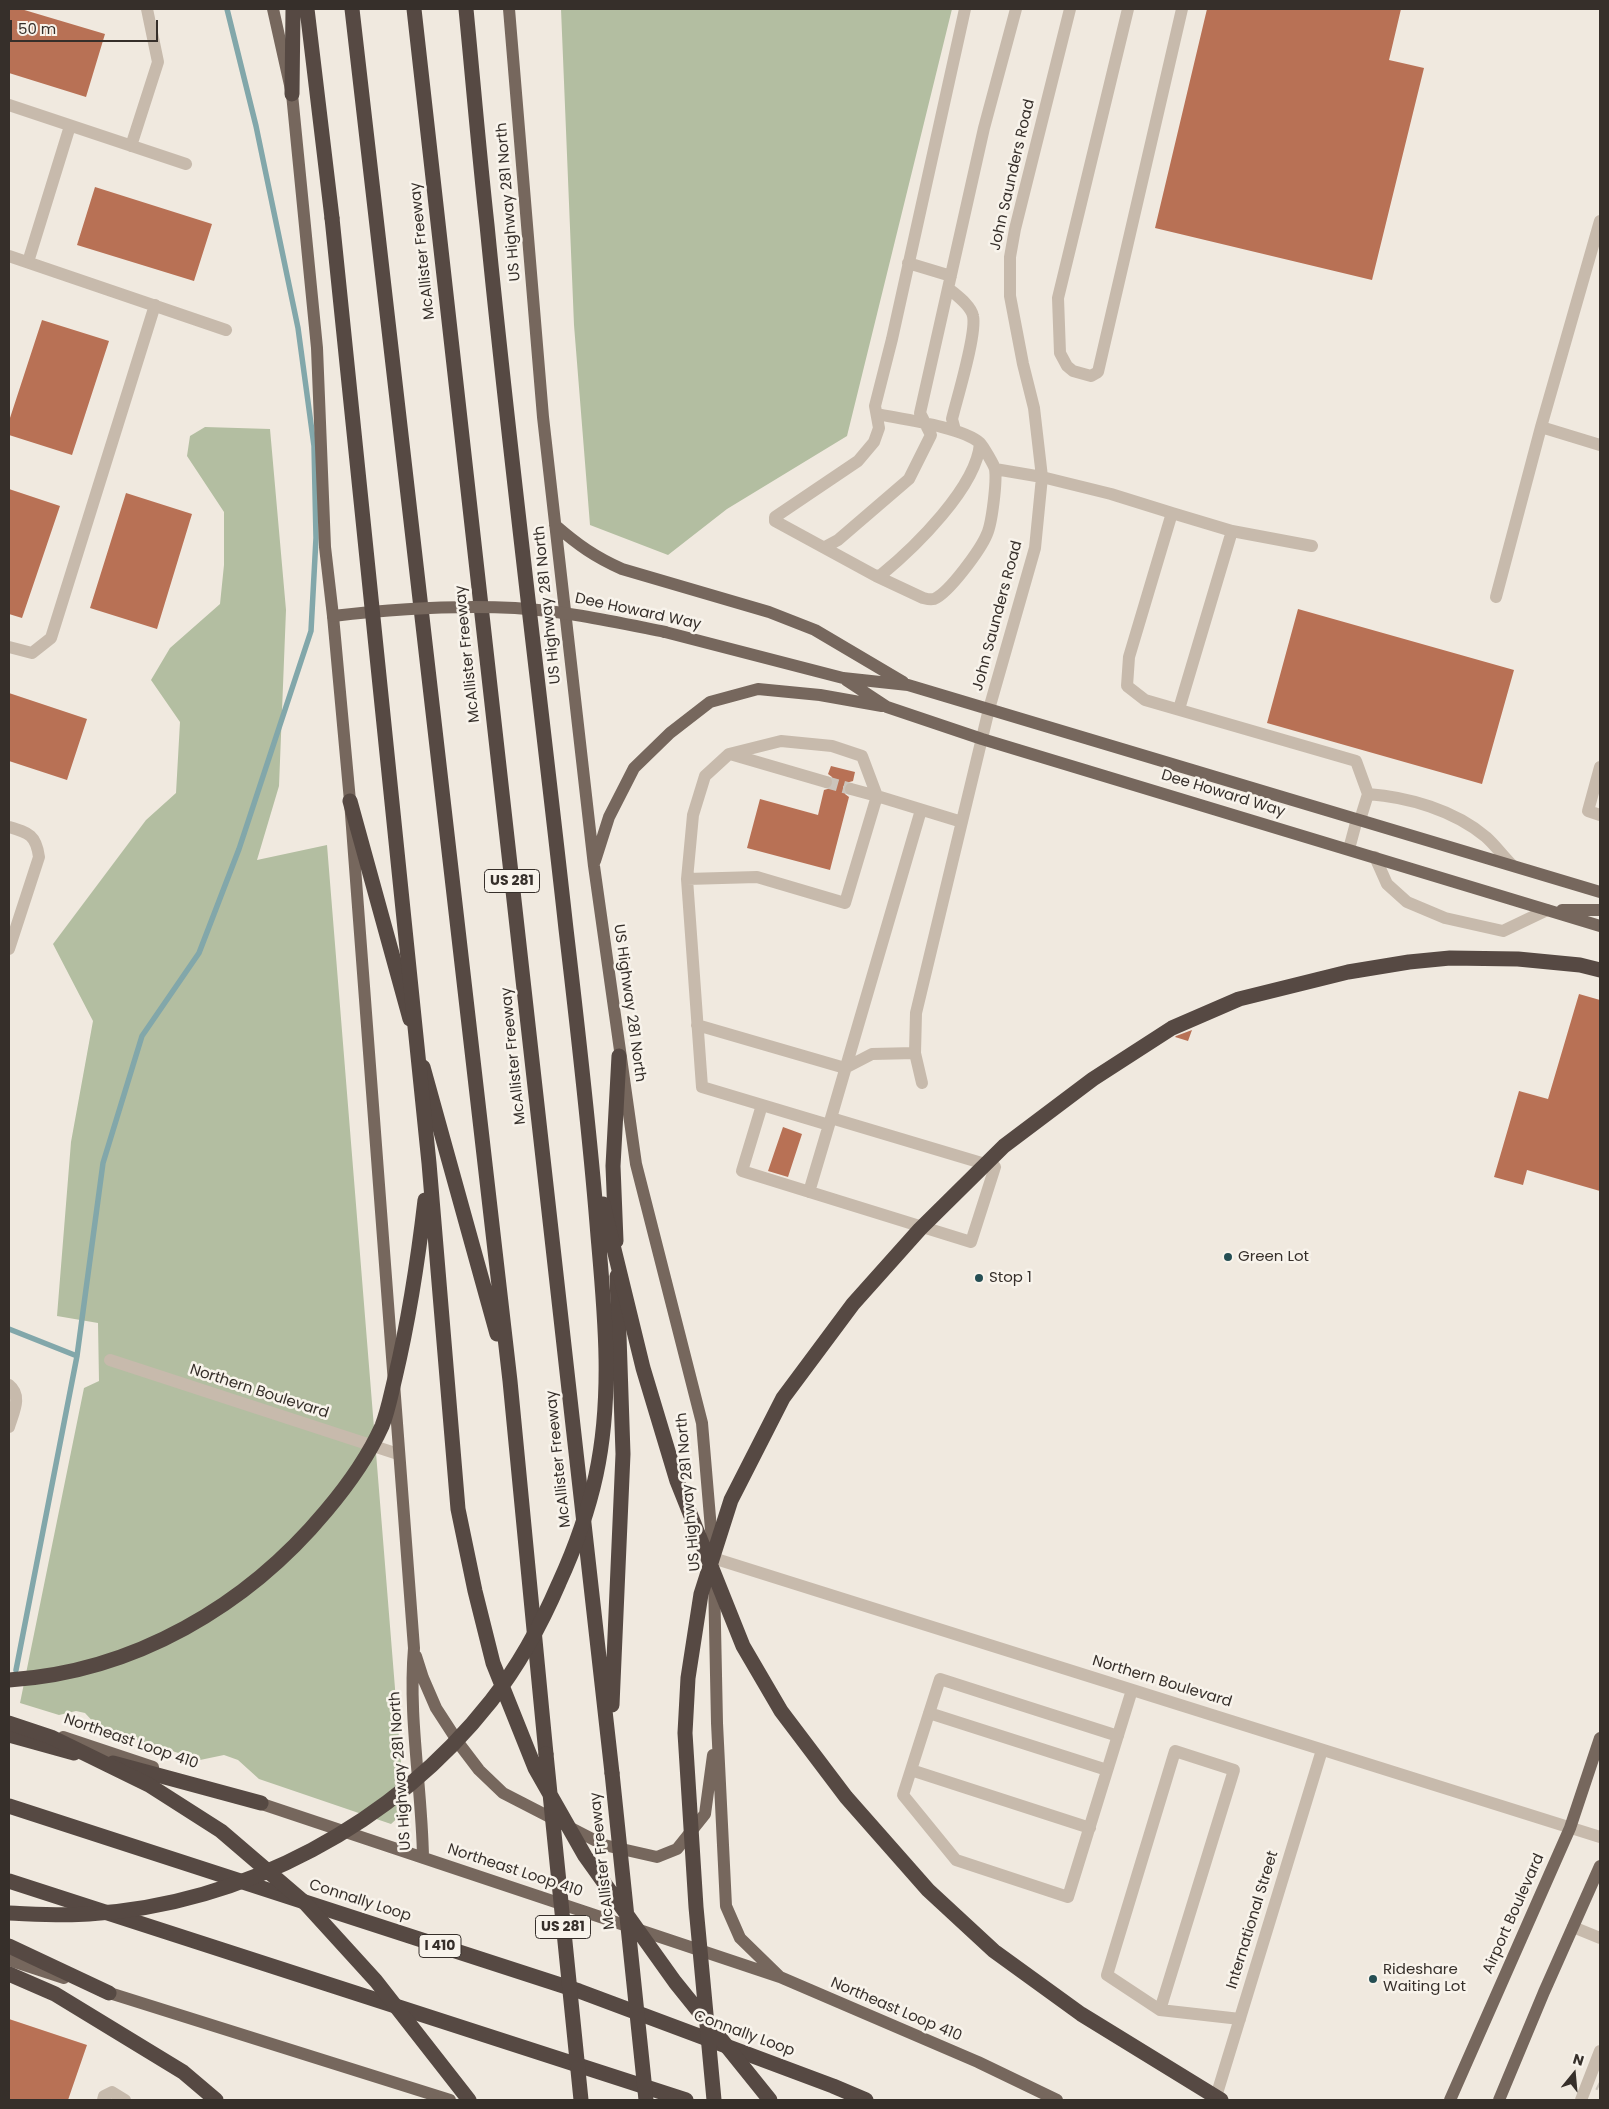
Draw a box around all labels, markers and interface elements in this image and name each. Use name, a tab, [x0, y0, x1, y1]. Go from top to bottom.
scale bar	[12, 10, 160, 42]
text: 50 m	[18, 18, 56, 39]
street label: John Saunders Road	[987, 98, 1039, 252]
street label: US Highway 281 North	[493, 122, 525, 282]
street label: McAllister Freeway	[407, 181, 439, 321]
street label: US Highway 281 North	[531, 525, 565, 685]
street label: John Saunders Road	[969, 539, 1027, 693]
street label: McAllister Freeway	[452, 584, 484, 724]
street label: Dee Howard Way	[573, 590, 703, 634]
street label: Dee Howard Way	[1159, 767, 1287, 821]
road number: US 281	[484, 869, 540, 892]
street label: US Highway 281 North	[609, 923, 649, 1083]
street label: McAllister Freeway	[498, 986, 530, 1126]
place label: Green Lot	[1238, 1248, 1309, 1266]
marker: Green Lot	[1222, 1251, 1234, 1263]
place label: Stop 1	[989, 1269, 1032, 1287]
marker: Stop 1	[973, 1272, 985, 1284]
street label: Northern Boulevard	[187, 1361, 331, 1423]
street label: McAllister Freeway	[543, 1389, 575, 1529]
street label: US Highway 281 North	[673, 1412, 705, 1572]
street label: Northern Boulevard	[1090, 1652, 1234, 1712]
street label: US Highway 281 North	[386, 1691, 416, 1851]
street label: Northeast Loop 410	[61, 1711, 201, 1773]
street label: McAllister Freeway	[587, 1791, 619, 1931]
street label: Northeast Loop 410	[445, 1841, 585, 1901]
street label: International Street	[1223, 1849, 1283, 1991]
street label: Airport Boulevard	[1479, 1851, 1549, 1977]
street label: Connally Loop	[307, 1876, 413, 1926]
road number: US 281	[536, 1915, 590, 1938]
road number: I 410	[419, 1934, 461, 1958]
place label: Rideshare Waiting Lot	[1383, 1961, 1466, 1996]
marker: Rideshare Waiting Lot	[1367, 1973, 1379, 1985]
street label: Northeast Loop 410	[828, 1974, 964, 2046]
street label: Connally Loop	[691, 2007, 797, 2061]
north arrow	[1549, 2049, 1599, 2099]
text: N	[1570, 2049, 1586, 2071]

